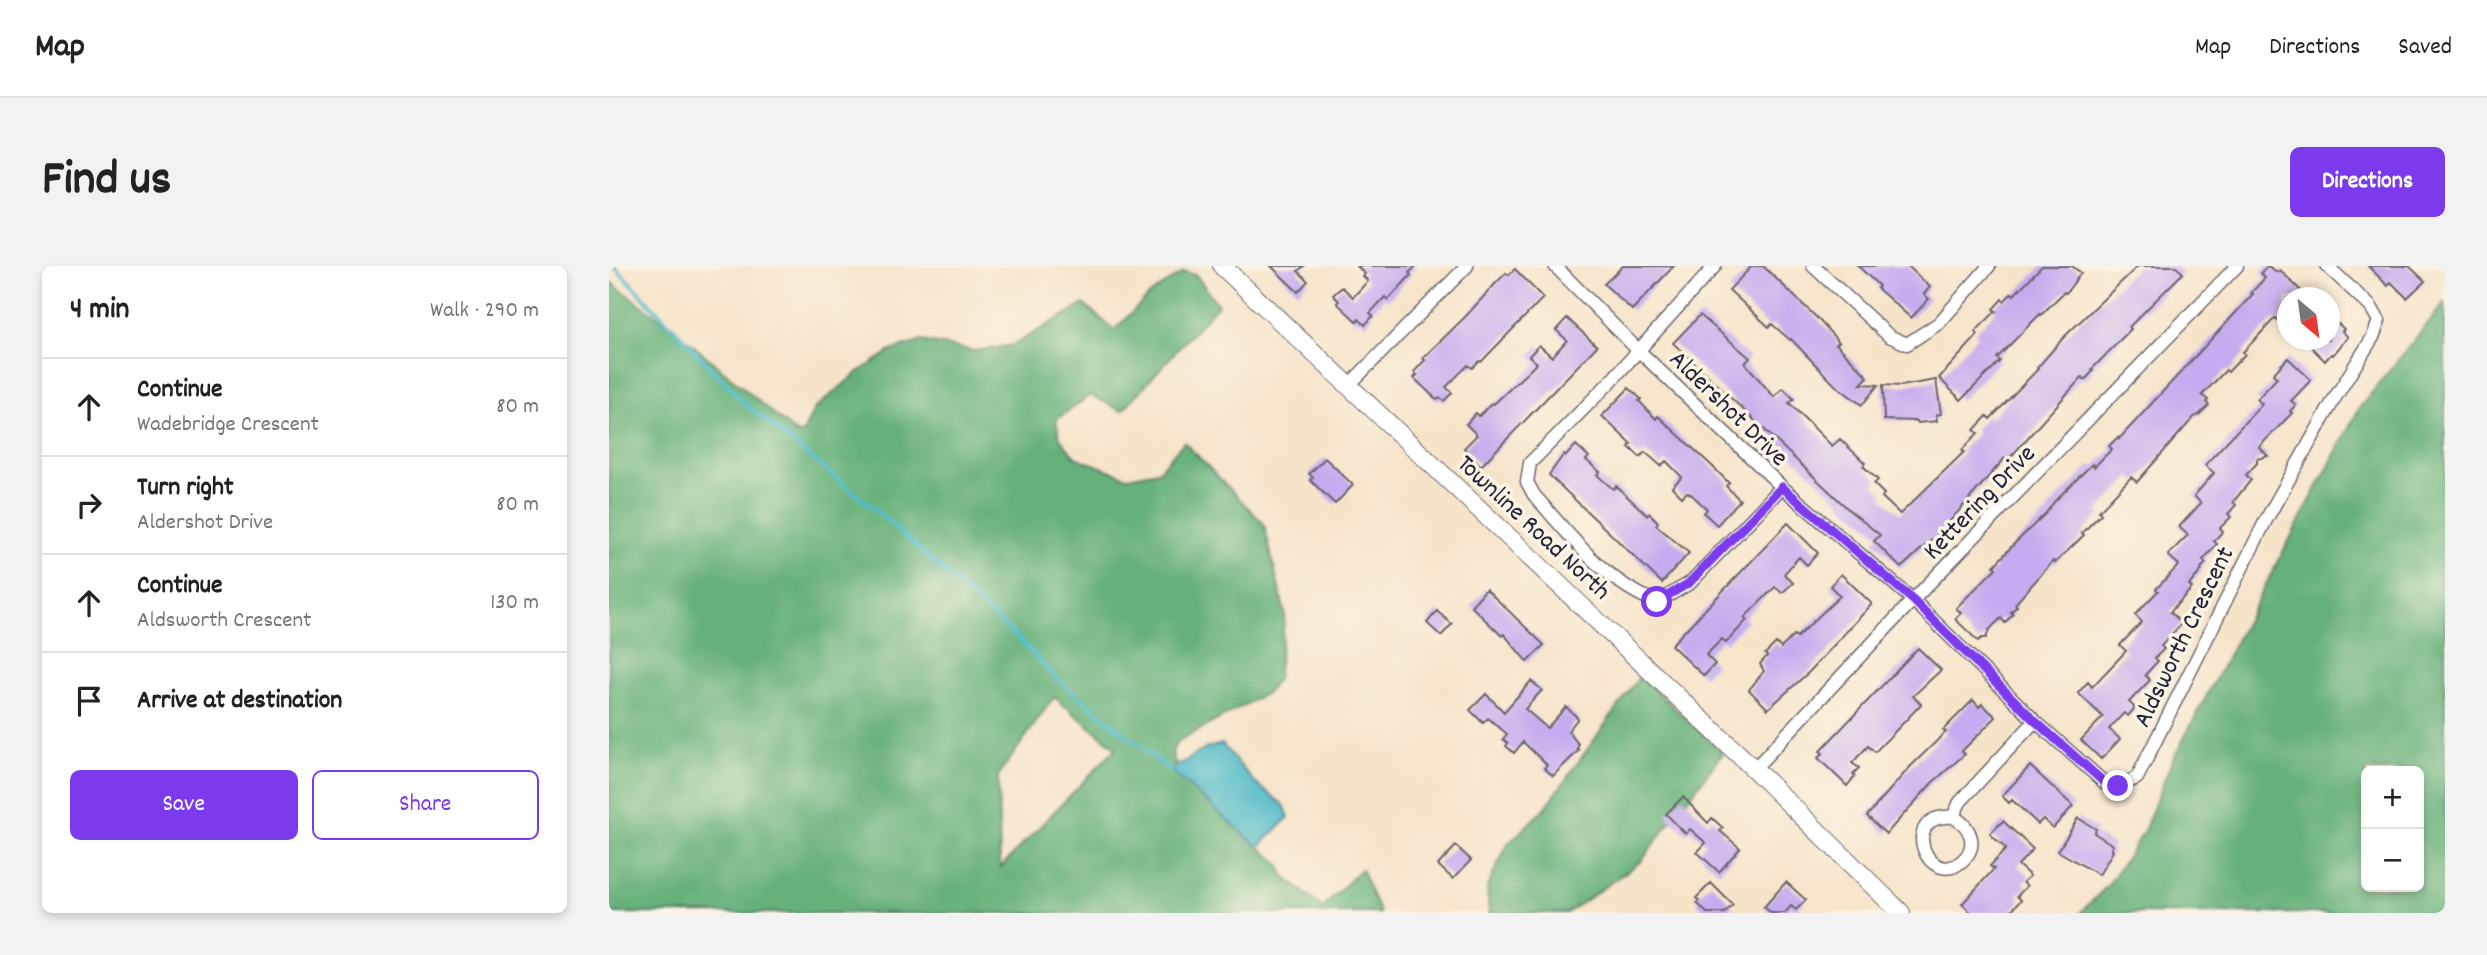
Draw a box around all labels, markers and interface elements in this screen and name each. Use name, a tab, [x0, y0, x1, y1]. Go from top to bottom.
text: Map	[35, 25, 85, 72]
text: Map	[2195, 31, 2231, 65]
text: Directions	[2269, 31, 2360, 65]
text: Saved	[2398, 31, 2452, 65]
text: Find us	[42, 147, 171, 217]
button: Directions	[2290, 147, 2445, 217]
north arrow	[2277, 287, 2340, 350]
text: 4 min	[70, 290, 129, 333]
text: Walk · 290 m	[430, 295, 539, 328]
street label: Aldershot Drive	[1659, 343, 1796, 476]
text: Continue	[137, 372, 222, 409]
icon: ahead	[70, 388, 108, 426]
text: 80 m	[496, 391, 539, 424]
text: Wadebridge Crescent	[137, 409, 319, 442]
street label: Kettering Drive	[1916, 437, 2045, 569]
street label: Townline Road North	[1447, 447, 1618, 610]
text: Turn right	[137, 470, 234, 507]
icon: right	[70, 486, 108, 524]
text: 80 m	[496, 489, 539, 522]
text: Aldershot Drive	[137, 507, 273, 540]
street label: Aldsworth Crescent	[2125, 540, 2245, 734]
text: Continue	[137, 568, 222, 605]
icon: ahead	[70, 584, 108, 622]
route start	[1641, 586, 1672, 617]
text: 130 m	[490, 587, 539, 620]
text: Aldsworth Crescent	[137, 605, 312, 638]
icon: arrive	[70, 682, 108, 720]
text: Arrive at destination	[137, 683, 342, 720]
map controls	[2361, 766, 2424, 892]
button: +	[2361, 766, 2424, 829]
button: Save	[70, 770, 298, 840]
button: Share	[312, 770, 539, 840]
route end	[2102, 770, 2133, 801]
button: −	[2361, 829, 2424, 892]

